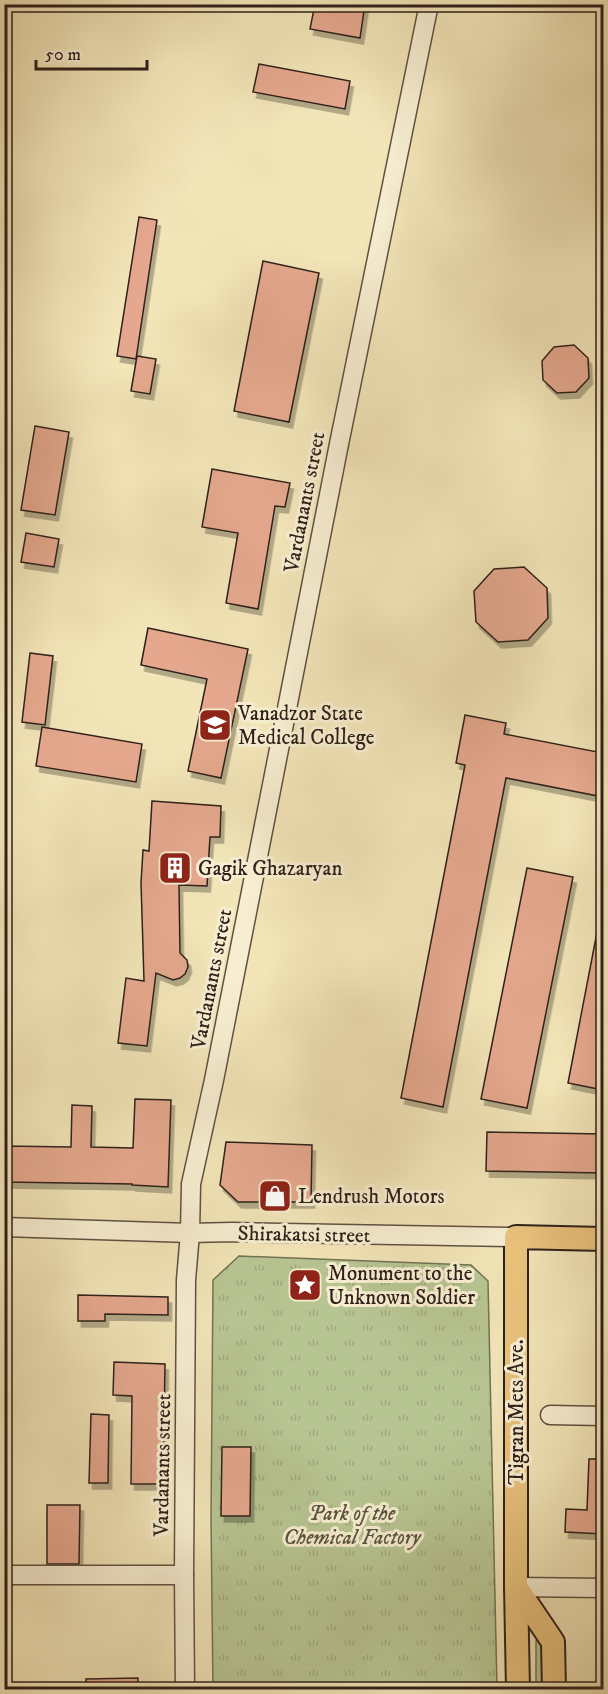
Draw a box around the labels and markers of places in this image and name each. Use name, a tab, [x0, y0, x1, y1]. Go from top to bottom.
place label: Vanadzor State Medical College	[237, 701, 375, 751]
school or university icon: Vanadzor State Medical College	[197, 707, 233, 743]
building icon: Gagik Ghazaryan	[157, 850, 193, 886]
place label: Gagik Ghazaryan	[198, 856, 342, 882]
shop icon: Lendrush Motors	[257, 1178, 293, 1214]
place label: Lendrush Motors	[298, 1184, 445, 1210]
place label: Monument to the Unknown Soldier	[328, 1261, 475, 1311]
place icon: Monument to the Unknown Soldier	[287, 1267, 323, 1303]

